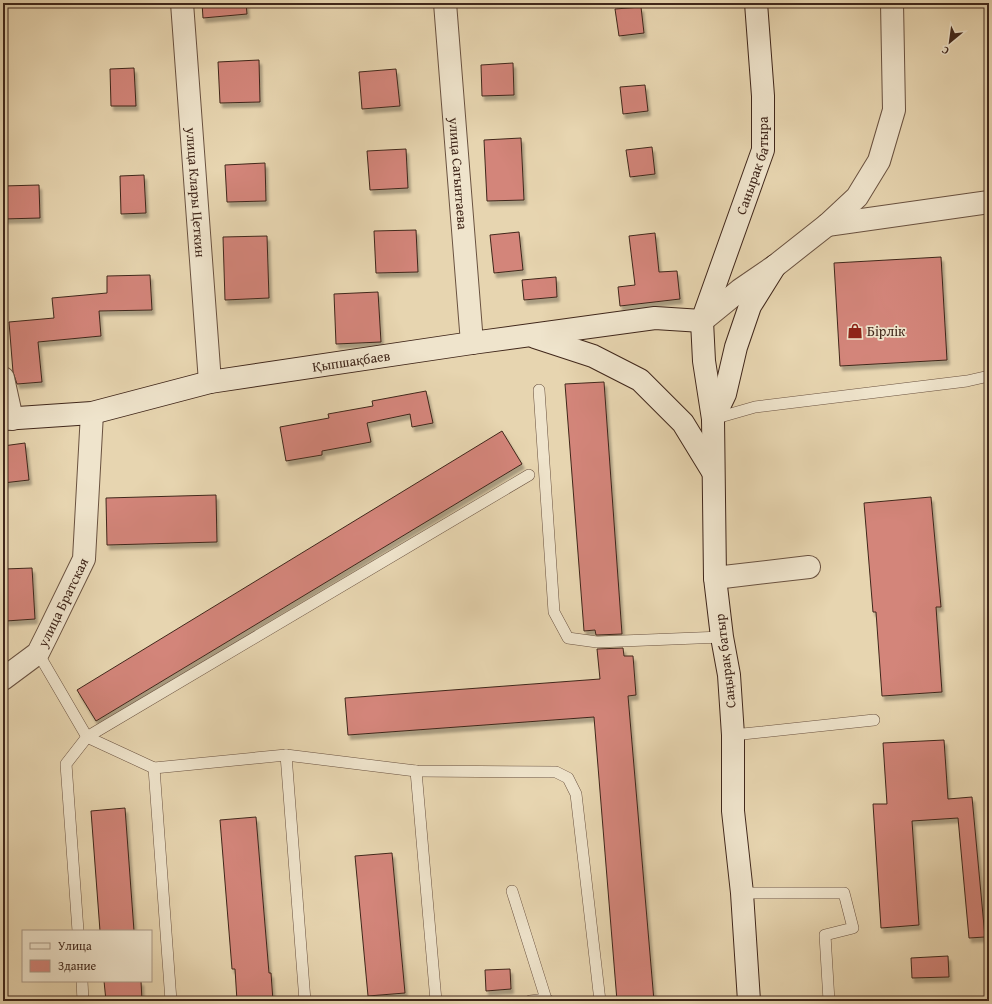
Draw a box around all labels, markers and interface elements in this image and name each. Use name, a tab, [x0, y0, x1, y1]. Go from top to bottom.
north arrow	[930, 22, 970, 62]
text: С	[939, 42, 952, 59]
street label: улица Сагынтаева	[444, 116, 473, 231]
street label: Санырак батыра	[731, 116, 773, 217]
street label: улица Клары Цеткин	[181, 126, 211, 258]
place label: Бірлік	[867, 321, 906, 341]
shop icon: Бірлік	[846, 322, 864, 340]
street label: Қыпшақбаев	[311, 345, 392, 377]
street label: улица Братская	[32, 554, 93, 651]
street label: Саңырақ батыр	[709, 612, 741, 709]
legend	[22, 930, 152, 982]
text: Улица	[58, 937, 92, 954]
text: Здание	[58, 957, 97, 974]

